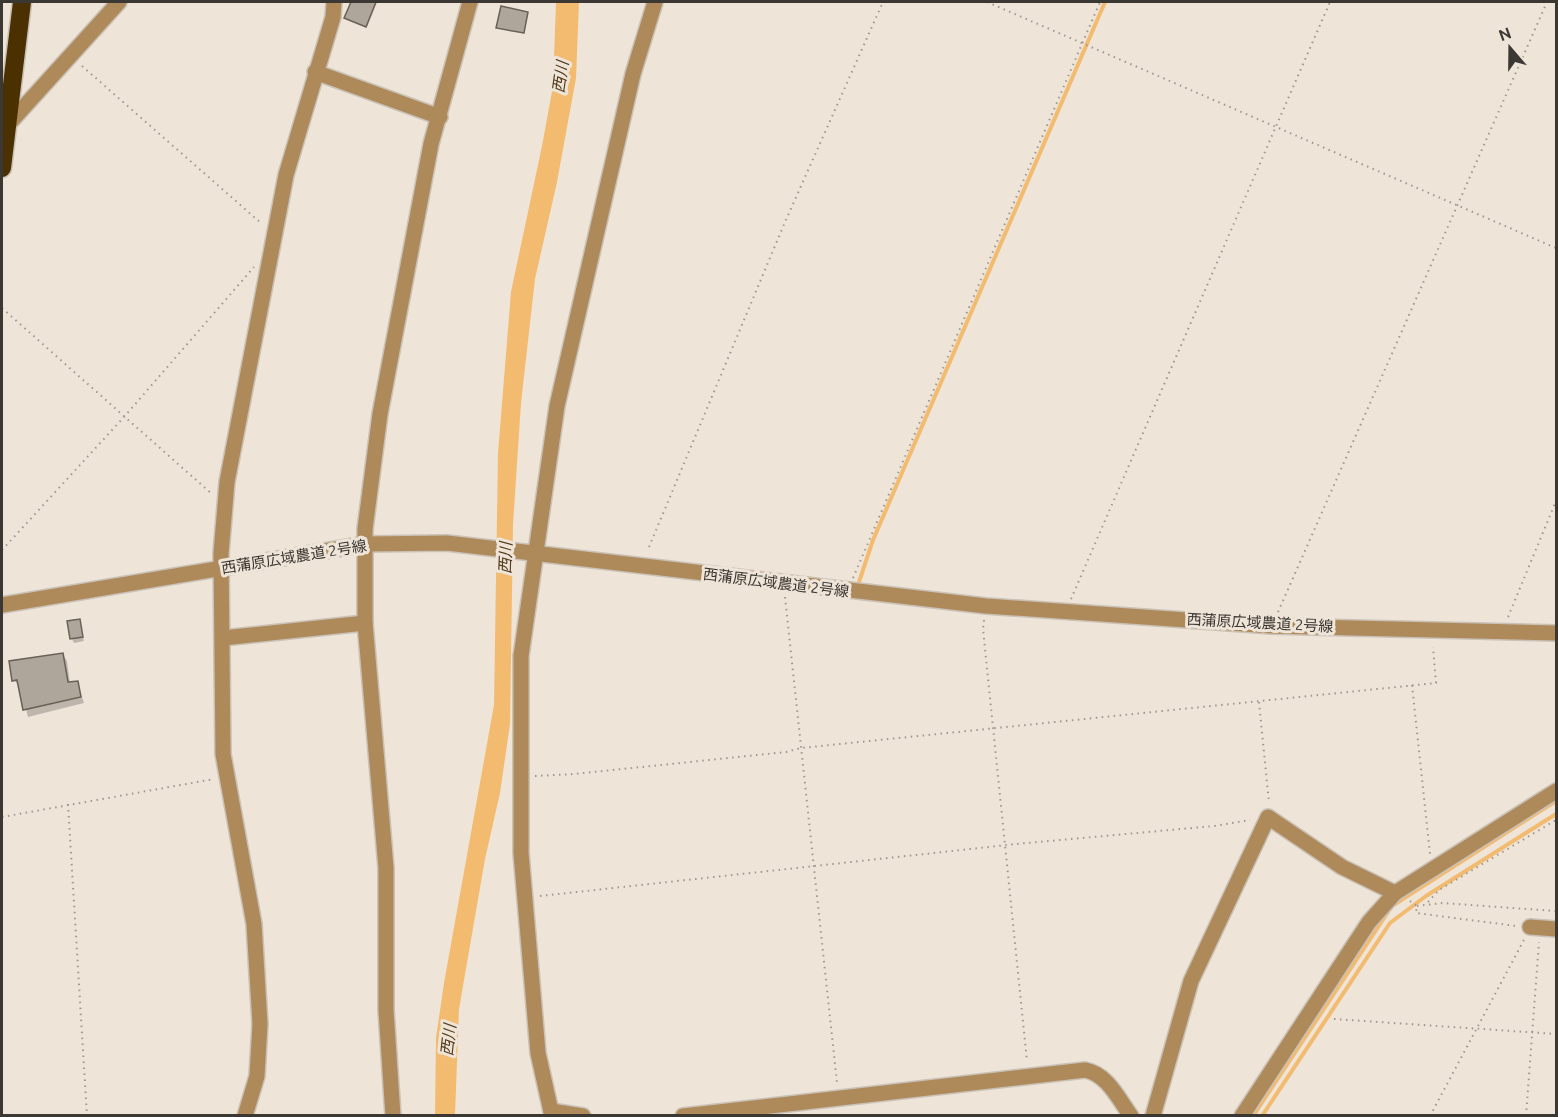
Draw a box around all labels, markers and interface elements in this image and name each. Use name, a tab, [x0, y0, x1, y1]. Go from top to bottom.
north arrow	[1480, 18, 1540, 78]
text: N	[1496, 23, 1514, 44]
water label: 西川	[549, 58, 571, 94]
street label: 西蒲原広域農道 2号線	[220, 537, 368, 576]
water label: 西川	[495, 540, 515, 574]
street label: 西蒲原広域農道 2号線	[702, 565, 850, 600]
street label: 西蒲原広域農道 2号線	[1186, 610, 1334, 635]
water label: 西川	[437, 1021, 459, 1057]

